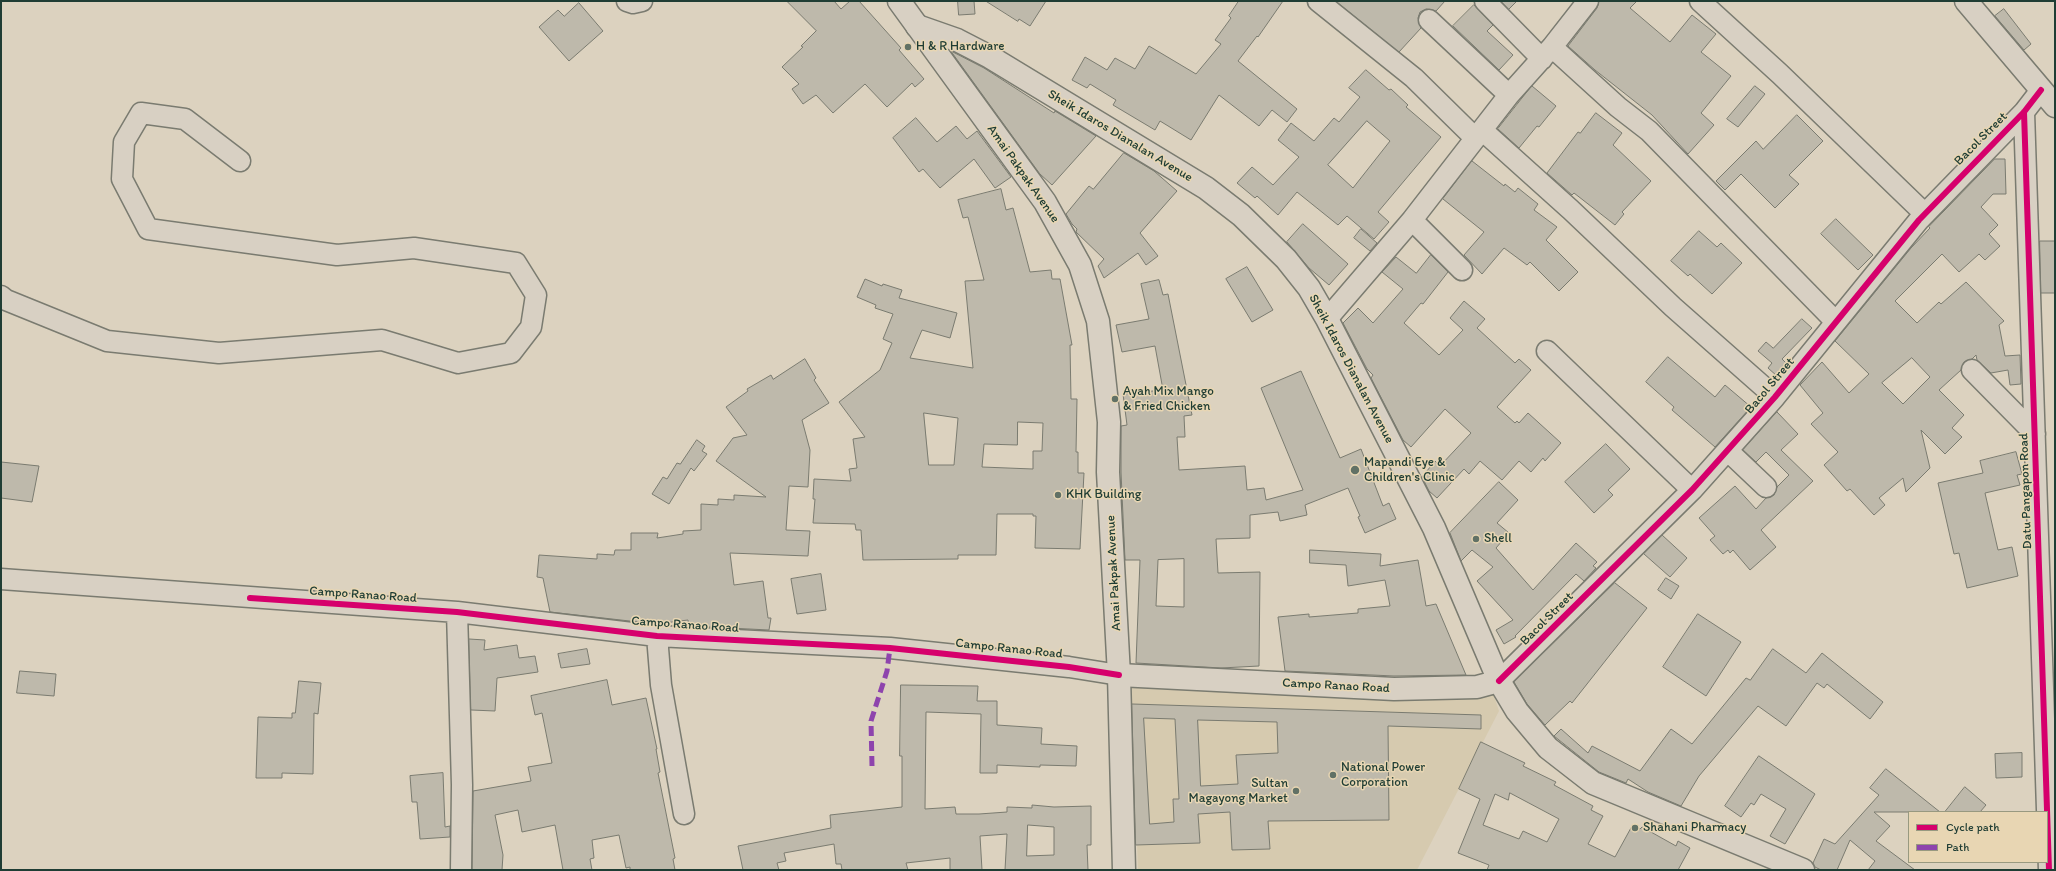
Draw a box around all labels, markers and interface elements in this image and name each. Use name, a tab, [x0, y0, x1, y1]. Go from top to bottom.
place label: H & R Hardware	[916, 39, 1005, 55]
marker: H & R Hardware	[903, 42, 913, 52]
street label: Sheik Idaros Dianalan Avenue	[1045, 86, 1195, 186]
street label: Bacol Street	[1951, 109, 2011, 169]
street label: Amai Pakpak Avenue	[983, 122, 1063, 226]
street label: Sheik Idaros Dianalan Avenue	[1305, 292, 1397, 446]
street label: Bacol Street	[1742, 355, 1798, 417]
place label: Ayah Mix Mango & Fried Chicken	[1123, 384, 1214, 415]
marker: Ayah Mix Mango & Fried Chicken	[1110, 394, 1120, 404]
street label: Datu Pangapon Road	[2016, 433, 2036, 549]
place label: Mapandi Eye & Children's Clinic	[1364, 455, 1455, 486]
marker: Mapandi Eye & Children's Clinic	[1349, 464, 1361, 476]
place label: KHK Building	[1066, 487, 1141, 503]
marker: KHK Building	[1053, 490, 1063, 500]
street label: Amai Pakpak Avenue	[1103, 515, 1125, 631]
place label: Shell	[1484, 531, 1512, 547]
marker: Shell	[1471, 534, 1481, 544]
street label: Campo Ranao Road	[309, 583, 417, 607]
street label: Bacol Street	[1517, 589, 1577, 649]
street label: Campo Ranao Road	[631, 613, 739, 637]
street label: Campo Ranao Road	[955, 636, 1063, 662]
street label: Campo Ranao Road	[1282, 675, 1390, 697]
place label: National Power Corporation	[1341, 760, 1425, 791]
marker: National Power Corporation	[1328, 770, 1338, 780]
place label: Sultan Magayong Market	[1188, 776, 1288, 807]
marker: Sultan Magayong Market	[1291, 786, 1301, 796]
legend	[1908, 811, 2048, 863]
place label: Shahani Pharmacy	[1643, 820, 1746, 836]
text: Cycle path	[1946, 820, 2000, 834]
marker: Shahani Pharmacy	[1630, 823, 1640, 833]
text: Path	[1946, 840, 1969, 854]

